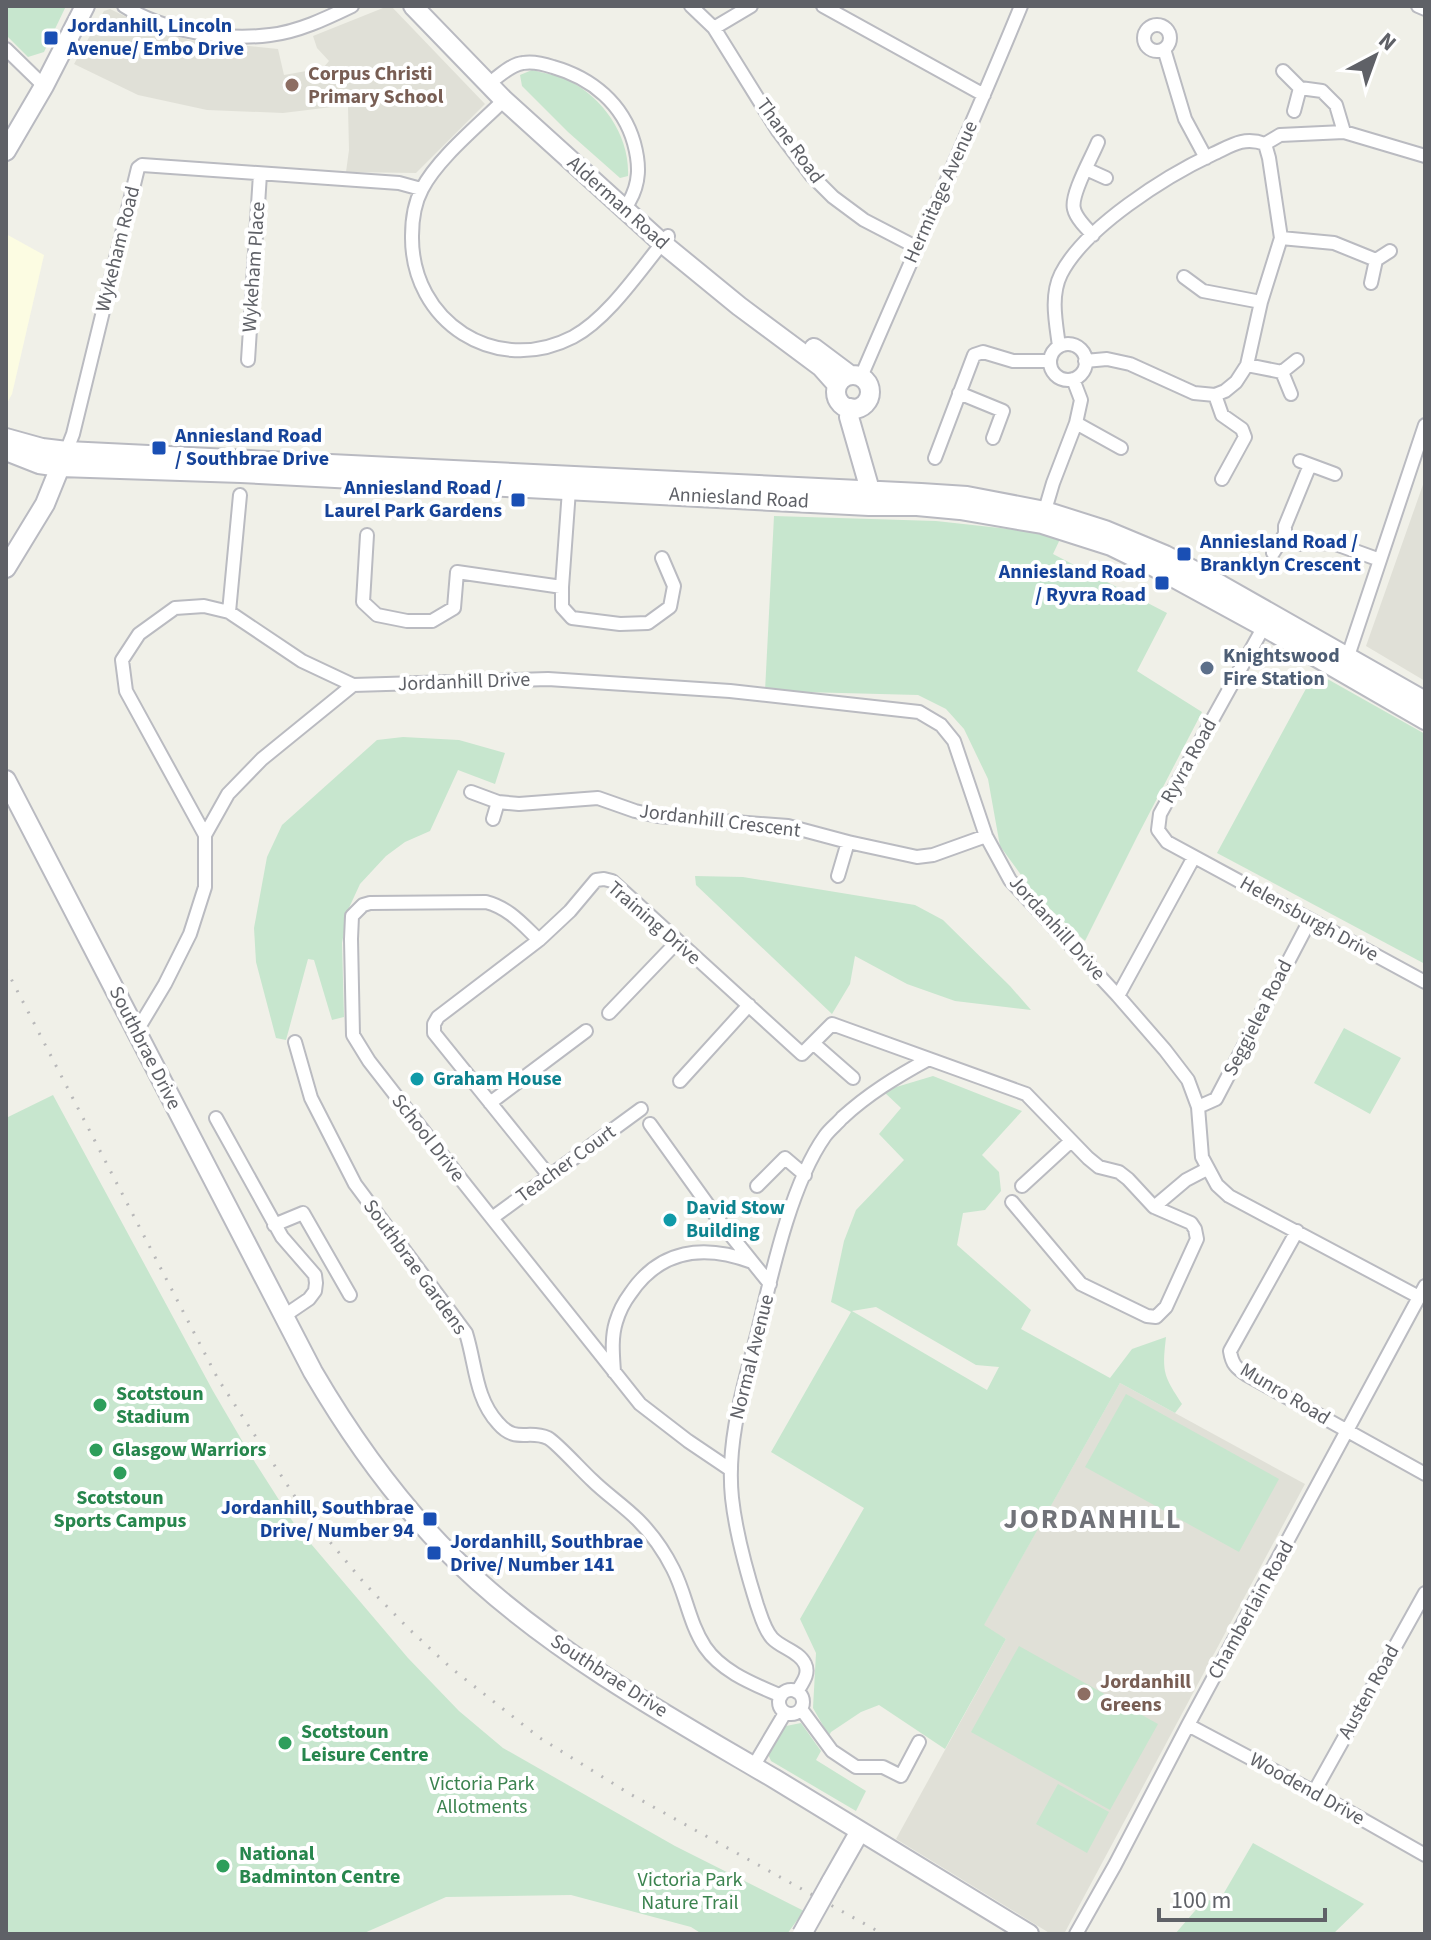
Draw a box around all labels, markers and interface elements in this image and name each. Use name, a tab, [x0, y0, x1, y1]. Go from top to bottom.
place label: Jordanhill, Lincoln Avenue/ Embo Drive	[66, 12, 244, 63]
north arrow	[1335, 16, 1415, 96]
text: N	[1371, 25, 1403, 59]
marker: Jordanhill, Lincoln Avenue/ Embo Drive	[42, 29, 60, 47]
place label: Corpus Christi Primary School	[308, 60, 444, 111]
marker: Corpus Christi Primary School	[283, 76, 301, 94]
street label: Thane Road	[749, 93, 831, 189]
street label: Hermitage Avenue	[897, 116, 985, 268]
street label: Alderman Road	[561, 150, 675, 256]
street label: Wykeham Road	[89, 183, 147, 315]
street label: Wykeham Place	[235, 201, 273, 333]
place label: Anniesland Road / Southbrae Drive	[174, 422, 329, 473]
marker: Anniesland Road / Southbrae Drive	[150, 439, 168, 457]
place label: Anniesland Road / Laurel Park Gardens	[324, 474, 502, 525]
street label: Anniesland Road	[668, 480, 810, 516]
marker: Anniesland Road / Laurel Park Gardens	[509, 491, 527, 509]
place label: Anniesland Road / Branklyn Crescent	[1199, 528, 1361, 579]
marker: Anniesland Road / Branklyn Crescent	[1175, 545, 1193, 563]
place label: Anniesland Road / Ryvra Road	[998, 558, 1146, 609]
marker: Anniesland Road / Ryvra Road	[1153, 574, 1171, 592]
place label: Knightswood Fire Station	[1223, 642, 1340, 693]
marker: Knightswood Fire Station	[1198, 659, 1216, 677]
street label: Jordanhill Drive	[397, 666, 531, 698]
street label: Ryvra Road	[1154, 713, 1224, 809]
street label: Jordanhill Crescent	[638, 797, 802, 845]
street label: Jordanhill Drive	[1002, 869, 1112, 987]
street label: Helensburgh Drive	[1235, 869, 1383, 969]
street label: Training Drive	[601, 875, 707, 971]
street label: Seggielea Road	[1217, 955, 1299, 1081]
street label: Southbrae Drive	[102, 982, 188, 1115]
place label: Graham House	[433, 1065, 562, 1093]
marker: Graham House	[408, 1070, 426, 1088]
street label: School Drive	[385, 1088, 471, 1188]
street label: Teacher Court	[511, 1118, 622, 1210]
street label: Southbrae Gardens	[356, 1194, 474, 1340]
place label: David Stow Building	[686, 1194, 785, 1245]
marker: David Stow Building	[661, 1211, 679, 1229]
street label: Normal Avenue	[723, 1291, 781, 1423]
street label: Munro Road	[1235, 1356, 1335, 1432]
place label: Scotstoun Stadium	[116, 1380, 204, 1431]
marker: Scotstoun Stadium	[91, 1396, 109, 1414]
place label: Glasgow Warriors	[112, 1436, 267, 1464]
marker: Glasgow Warriors	[87, 1441, 105, 1459]
marker: Scotstoun Sports Campus	[111, 1464, 129, 1482]
place label: Scotstoun Sports Campus	[54, 1484, 187, 1535]
place label: Jordanhill, Southbrae Drive/ Number 94	[221, 1494, 414, 1545]
district label: JORDANHILL	[1003, 1499, 1183, 1539]
marker: Jordanhill, Southbrae Drive/ Number 94	[421, 1510, 439, 1528]
place label: Jordanhill, Southbrae Drive/ Number 141	[450, 1528, 643, 1579]
street label: Chamberlain Road	[1201, 1535, 1301, 1685]
marker: Jordanhill, Southbrae Drive/ Number 141	[425, 1544, 443, 1562]
street label: Southbrae Drive	[545, 1628, 673, 1725]
street label: Austen Road	[1332, 1640, 1406, 1744]
place label: Jordanhill Greens	[1100, 1668, 1191, 1719]
marker: Jordanhill Greens	[1075, 1685, 1093, 1703]
place label: Scotstoun Leisure Centre	[301, 1718, 429, 1769]
marker: Scotstoun Leisure Centre	[276, 1734, 294, 1752]
street label: Woodend Drive	[1244, 1746, 1370, 1832]
park label: Victoria Park Allotments	[430, 1770, 534, 1821]
place label: National Badminton Centre	[239, 1840, 400, 1891]
marker: National Badminton Centre	[214, 1857, 232, 1875]
park label: Victoria Park Nature Trail	[638, 1866, 742, 1917]
scale bar	[1159, 1872, 1325, 1922]
text: 100 m	[1171, 1883, 1231, 1918]

